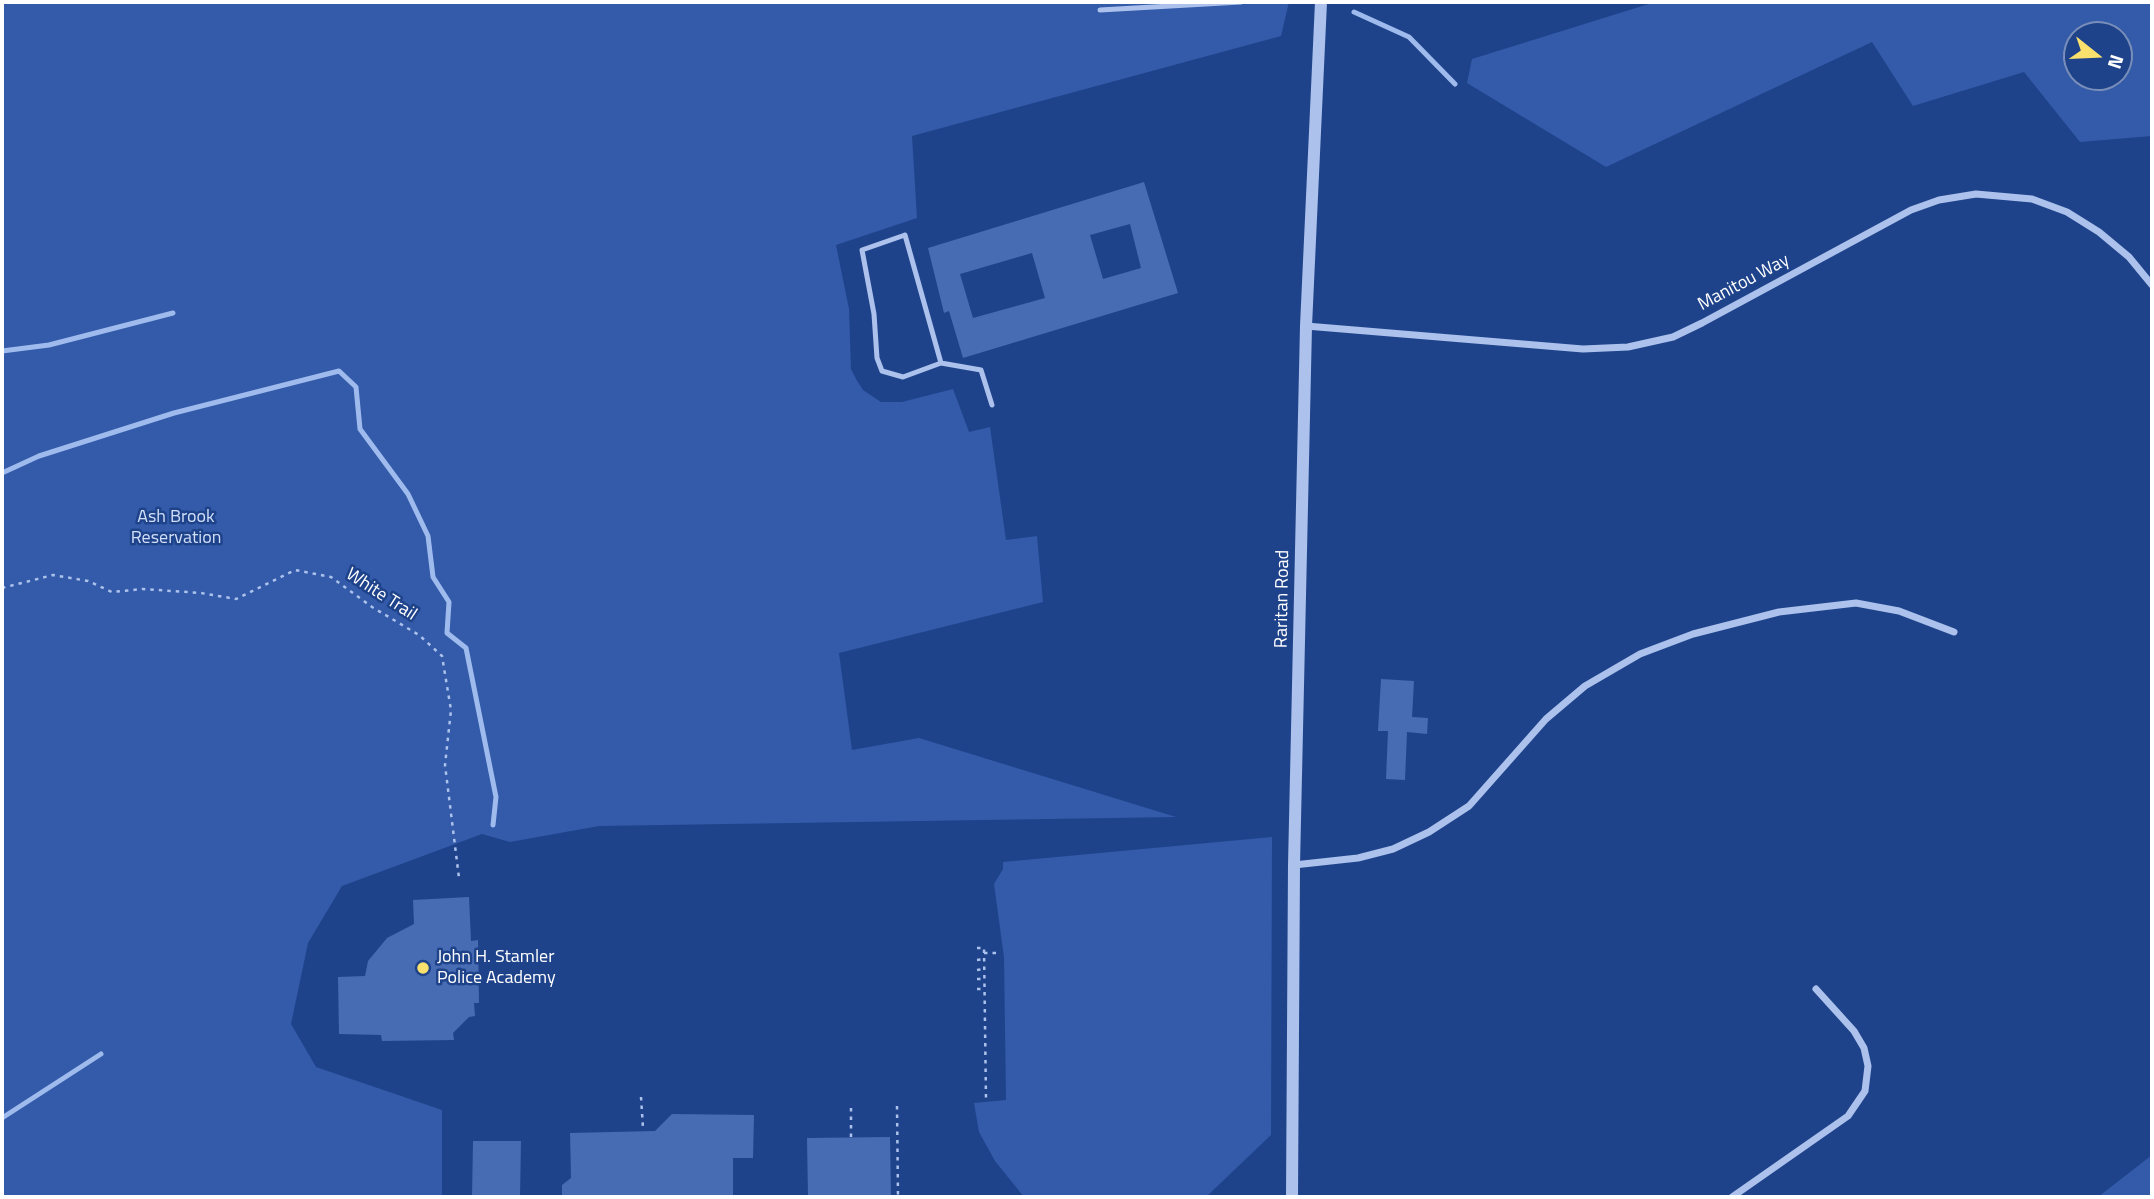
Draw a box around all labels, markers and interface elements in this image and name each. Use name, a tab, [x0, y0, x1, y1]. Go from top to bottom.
north arrow	[2063, 21, 2133, 91]
text: N	[2101, 51, 2132, 73]
street label: Manitou Way	[1695, 250, 1793, 316]
park label: Ash Brook Reservation	[131, 507, 221, 550]
street label: Raritan Road	[1271, 550, 1295, 648]
street label: White Trail	[341, 564, 421, 626]
place label: John H. Stamler Police Academy	[437, 947, 556, 990]
marker: John H. Stamler Police Academy	[415, 960, 431, 976]

